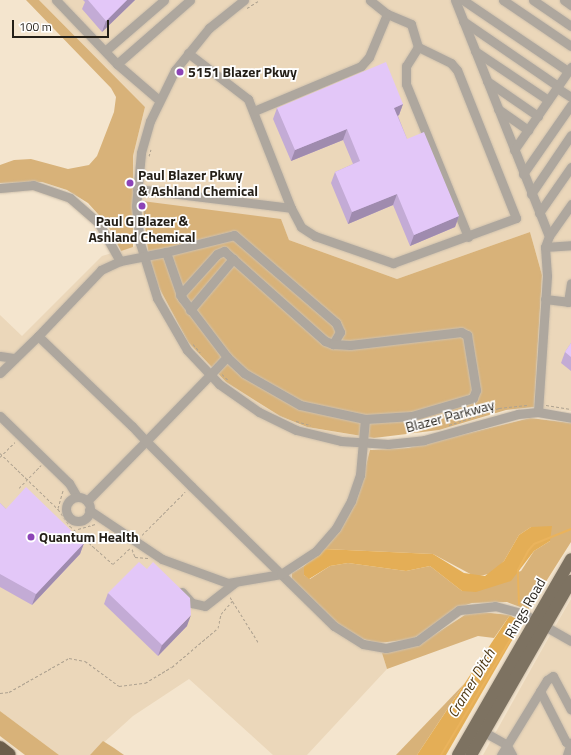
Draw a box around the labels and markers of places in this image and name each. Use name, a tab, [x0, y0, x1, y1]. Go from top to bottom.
place label: 5151 Blazer Pkwy	[188, 64, 297, 80]
marker: 5151 Blazer Pkwy	[175, 67, 185, 77]
place label: Paul Blazer Pkwy & Ashland Chemical	[138, 167, 258, 200]
marker: Paul Blazer Pkwy & Ashland Chemical	[125, 178, 135, 188]
marker: Paul G Blazer & Ashland Chemical	[137, 201, 147, 211]
place label: Paul G Blazer & Ashland Chemical	[88, 213, 196, 246]
place label: Quantum Health	[39, 529, 139, 545]
marker: Quantum Health	[26, 532, 36, 542]

